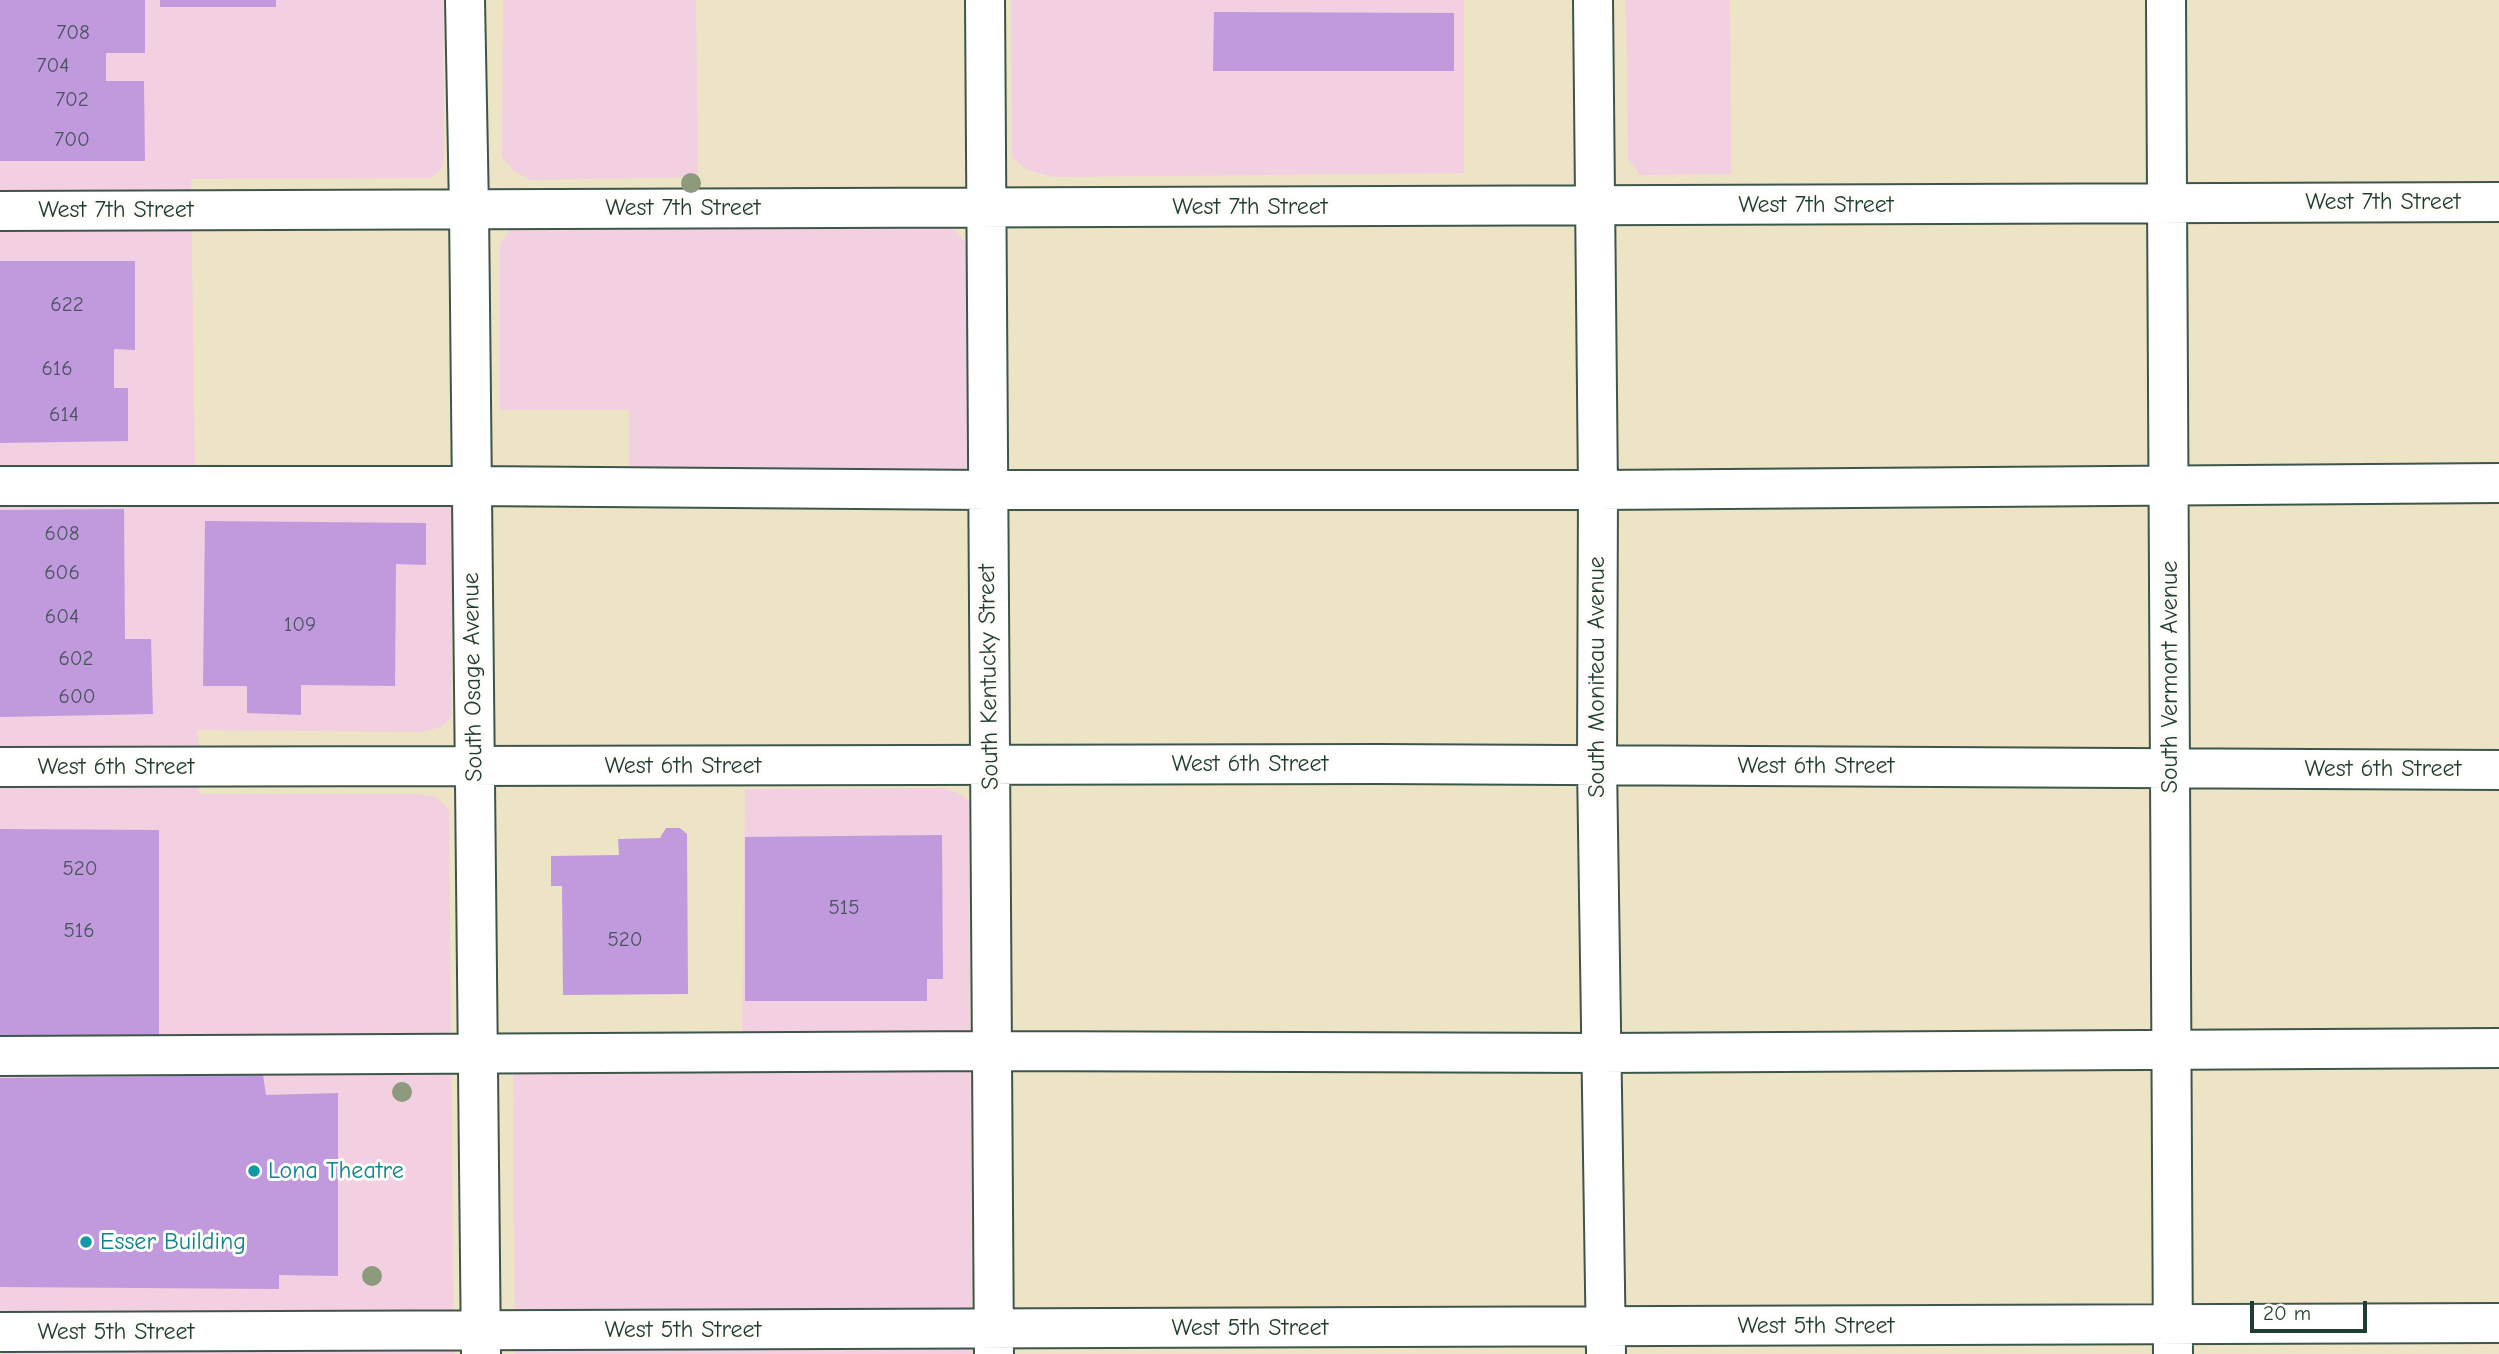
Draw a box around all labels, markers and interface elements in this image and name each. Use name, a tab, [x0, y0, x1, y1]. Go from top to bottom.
house number: 708	[56, 20, 90, 46]
house number: 704	[37, 53, 69, 79]
house number: 702	[55, 87, 89, 113]
house number: 700	[54, 127, 90, 153]
street label: West 7th Street	[2305, 188, 2461, 216]
street label: West 7th Street	[1738, 191, 1894, 219]
street label: West 7th Street	[1172, 193, 1328, 221]
street label: West 7th Street	[605, 194, 761, 222]
street label: West 7th Street	[38, 196, 194, 224]
house number: 622	[50, 292, 84, 318]
house number: 616	[41, 356, 73, 382]
house number: 614	[49, 402, 79, 428]
house number: 608	[45, 521, 79, 547]
street label: South Moniteau Avenue	[1583, 556, 1611, 798]
house number: 606	[44, 560, 80, 586]
street label: South Vermont Avenue	[2156, 561, 2184, 793]
street label: South Kentucky Street	[973, 564, 1005, 790]
street label: South Osage Avenue	[457, 572, 489, 782]
house number: 604	[45, 604, 79, 630]
house number: 109	[284, 612, 316, 638]
house number: 602	[58, 646, 94, 672]
house number: 600	[59, 684, 95, 710]
street label: West 6th Street	[1172, 750, 1328, 778]
street label: West 6th Street	[605, 752, 761, 780]
street label: West 6th Street	[1738, 752, 1894, 780]
street label: West 6th Street	[38, 753, 194, 781]
street label: West 6th Street	[2305, 755, 2461, 783]
house number: 520	[62, 856, 98, 882]
house number: 515	[828, 895, 860, 921]
house number: 516	[63, 918, 95, 944]
house number: 520	[607, 927, 643, 953]
place label: Lona Theatre	[268, 1157, 404, 1185]
marker: Lona Theatre	[246, 1163, 262, 1179]
place label: Esser Building	[100, 1228, 246, 1256]
marker: Esser Building	[78, 1234, 94, 1250]
scale bar	[2254, 1288, 2371, 1332]
text: 20 m	[2263, 1301, 2311, 1325]
street label: West 5th Street	[1738, 1312, 1894, 1340]
street label: West 5th Street	[1172, 1314, 1328, 1342]
street label: West 5th Street	[605, 1316, 761, 1344]
street label: West 5th Street	[38, 1318, 194, 1346]

